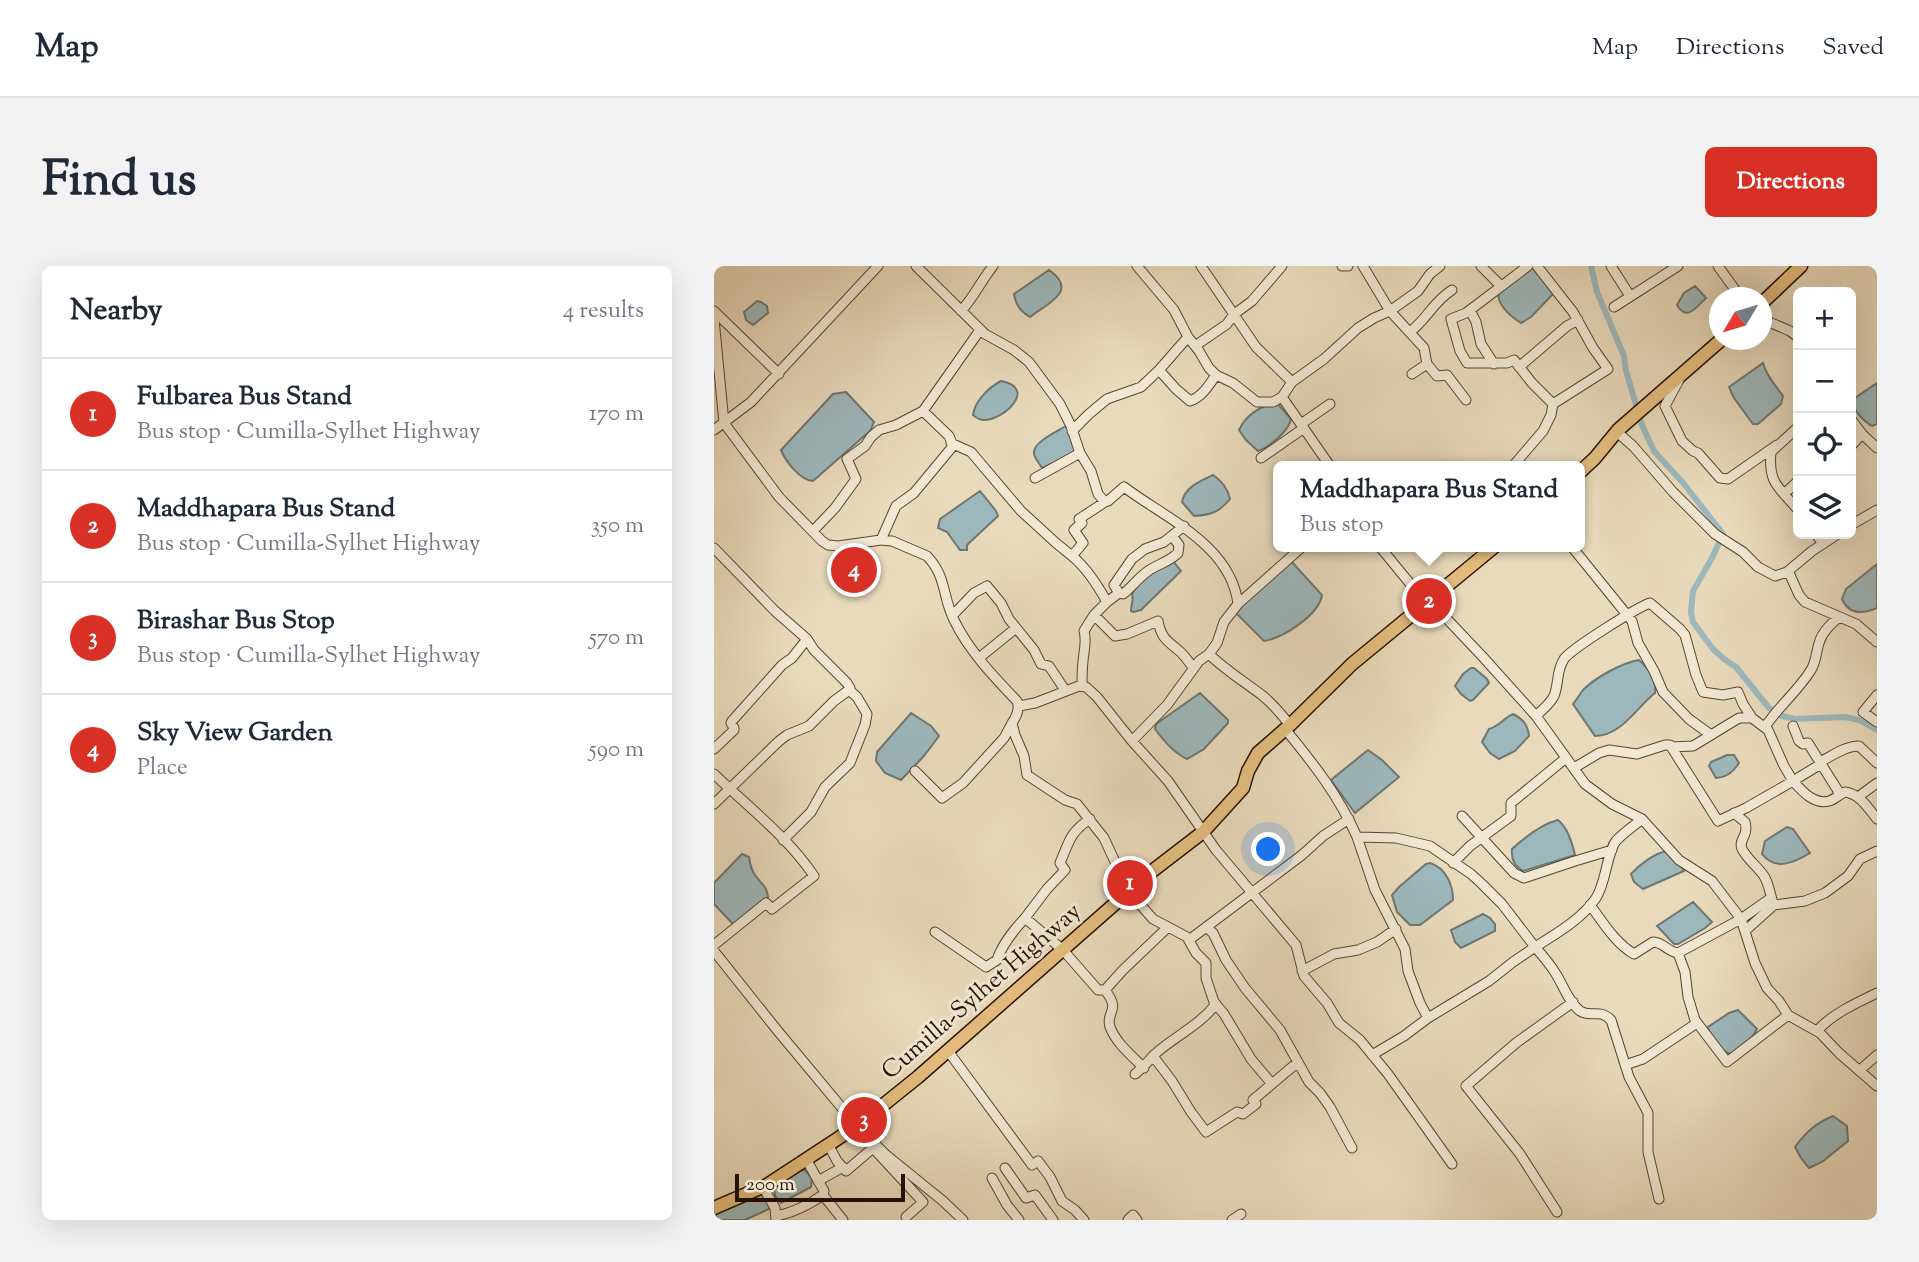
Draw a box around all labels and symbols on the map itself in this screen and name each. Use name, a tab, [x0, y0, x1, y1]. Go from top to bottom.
north arrow	[1709, 287, 1772, 350]
pin: 4	[831, 544, 877, 596]
pin: 2	[1406, 575, 1452, 627]
your location	[1251, 832, 1285, 866]
pin: 1	[1107, 857, 1153, 909]
street label: Cumilla-Sylhet Highway	[875, 896, 1089, 1088]
pin: 3	[841, 1094, 887, 1146]
scale bar	[735, 1171, 905, 1203]

